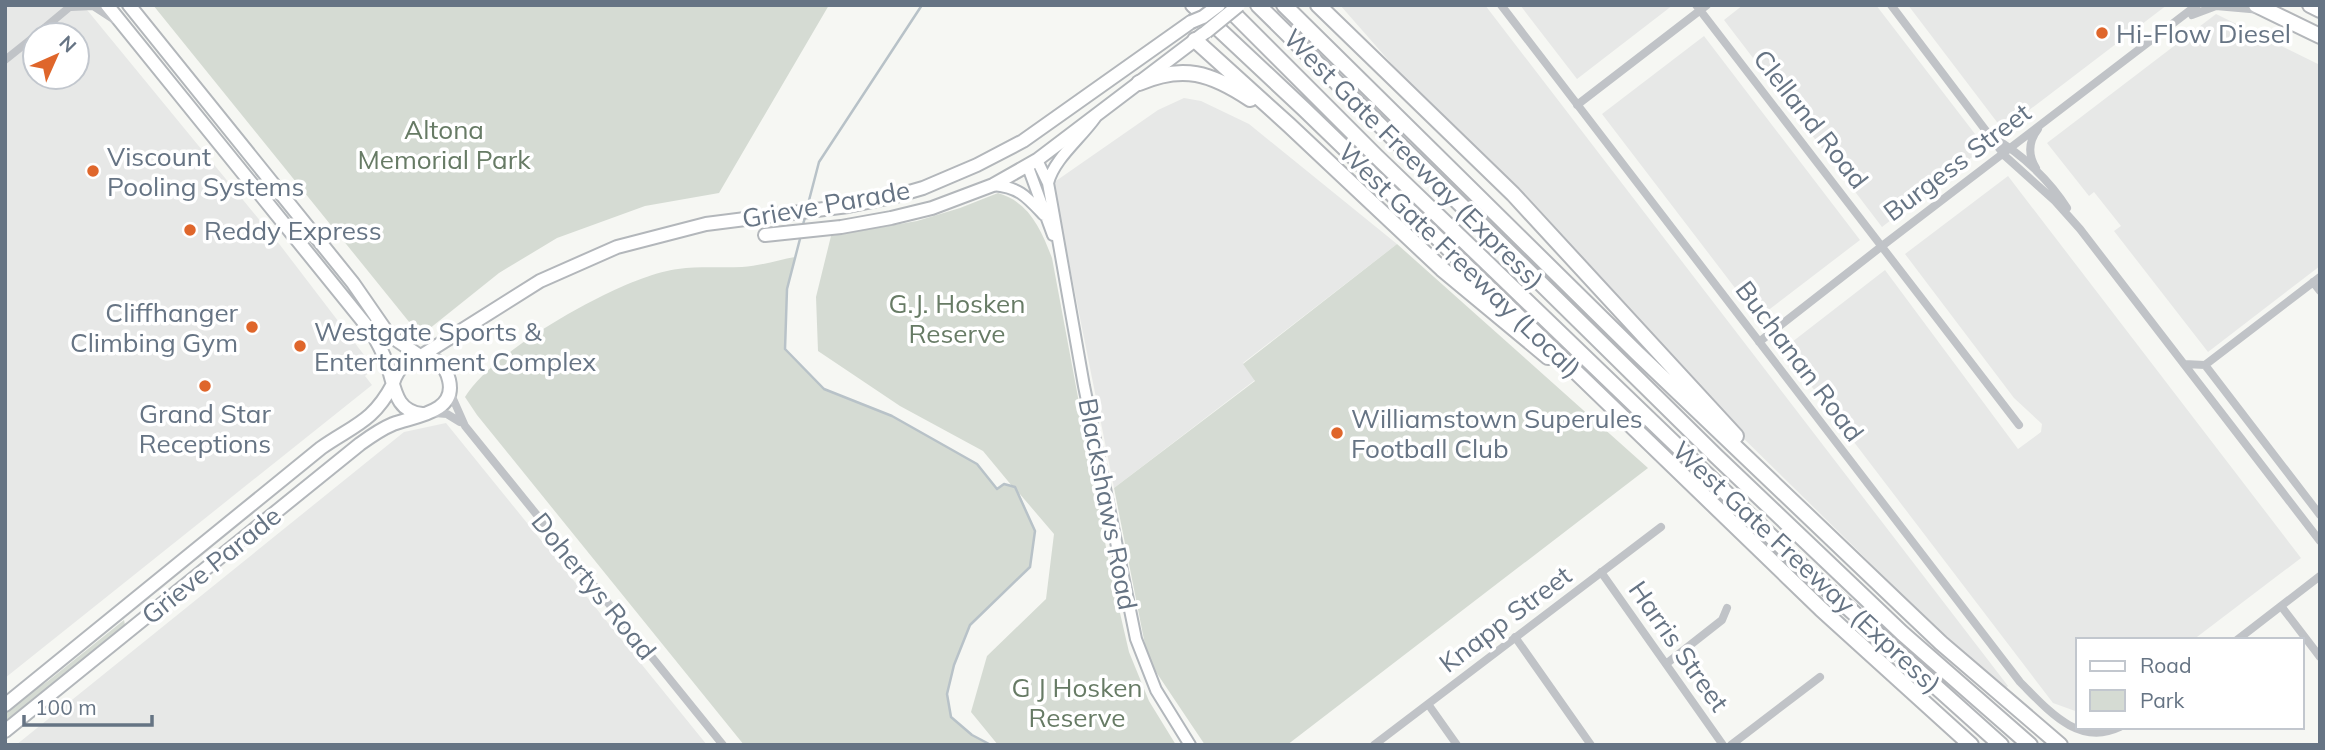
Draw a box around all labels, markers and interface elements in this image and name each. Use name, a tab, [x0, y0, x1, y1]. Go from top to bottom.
place label: Hi-Flow Diesel	[2116, 17, 2291, 50]
north arrow	[21, 21, 91, 91]
street label: West Gate Freeway (Express)	[1277, 22, 1551, 296]
marker: Hi-Flow Diesel	[2094, 25, 2110, 41]
text: N	[54, 30, 82, 58]
street label: Clelland Road	[1746, 43, 1876, 195]
street label: Burgess Street	[1877, 96, 2037, 228]
park label: Altona Memorial Park	[357, 113, 531, 176]
street label: West Gate Freeway (Local)	[1332, 135, 1588, 385]
place label: Viscount Pooling Systems	[107, 140, 304, 203]
marker: Viscount Pooling Systems	[85, 163, 101, 179]
street label: Grieve Parade	[740, 173, 912, 235]
place label: Reddy Express	[204, 214, 382, 247]
marker: Reddy Express	[182, 222, 198, 238]
street label: Buchanan Road	[1729, 274, 1871, 448]
park label: G.J. Hosken Reserve	[889, 287, 1025, 350]
place label: Cliffhanger Climbing Gym	[70, 296, 239, 359]
place label: Westgate Sports & Entertainment Complex	[314, 315, 596, 378]
marker: Cliffhanger Climbing Gym	[244, 319, 260, 335]
marker: Westgate Sports & Entertainment Complex	[292, 338, 308, 354]
marker: Grand Star Receptions	[197, 378, 213, 394]
street label: Blackshaws Road	[1071, 395, 1145, 613]
place label: Grand Star Receptions	[139, 397, 271, 460]
place label: Williamstown Superules Football Club	[1351, 402, 1643, 465]
marker: Williamstown Superules Football Club	[1329, 425, 1345, 441]
street label: West Gate Freeway (Express)	[1666, 434, 1948, 700]
street label: Grieve Parade	[135, 499, 287, 631]
street label: Dohertys Road	[525, 506, 663, 666]
street label: Knapp Street	[1432, 559, 1578, 679]
street label: Harris Street	[1622, 574, 1736, 718]
legend	[2076, 638, 2304, 729]
text: Road	[2140, 652, 2191, 678]
park label: G J Hosken Reserve	[1011, 671, 1143, 734]
scale bar	[24, 684, 152, 728]
text: Park	[2140, 687, 2184, 713]
text: 100 m	[35, 694, 97, 720]

